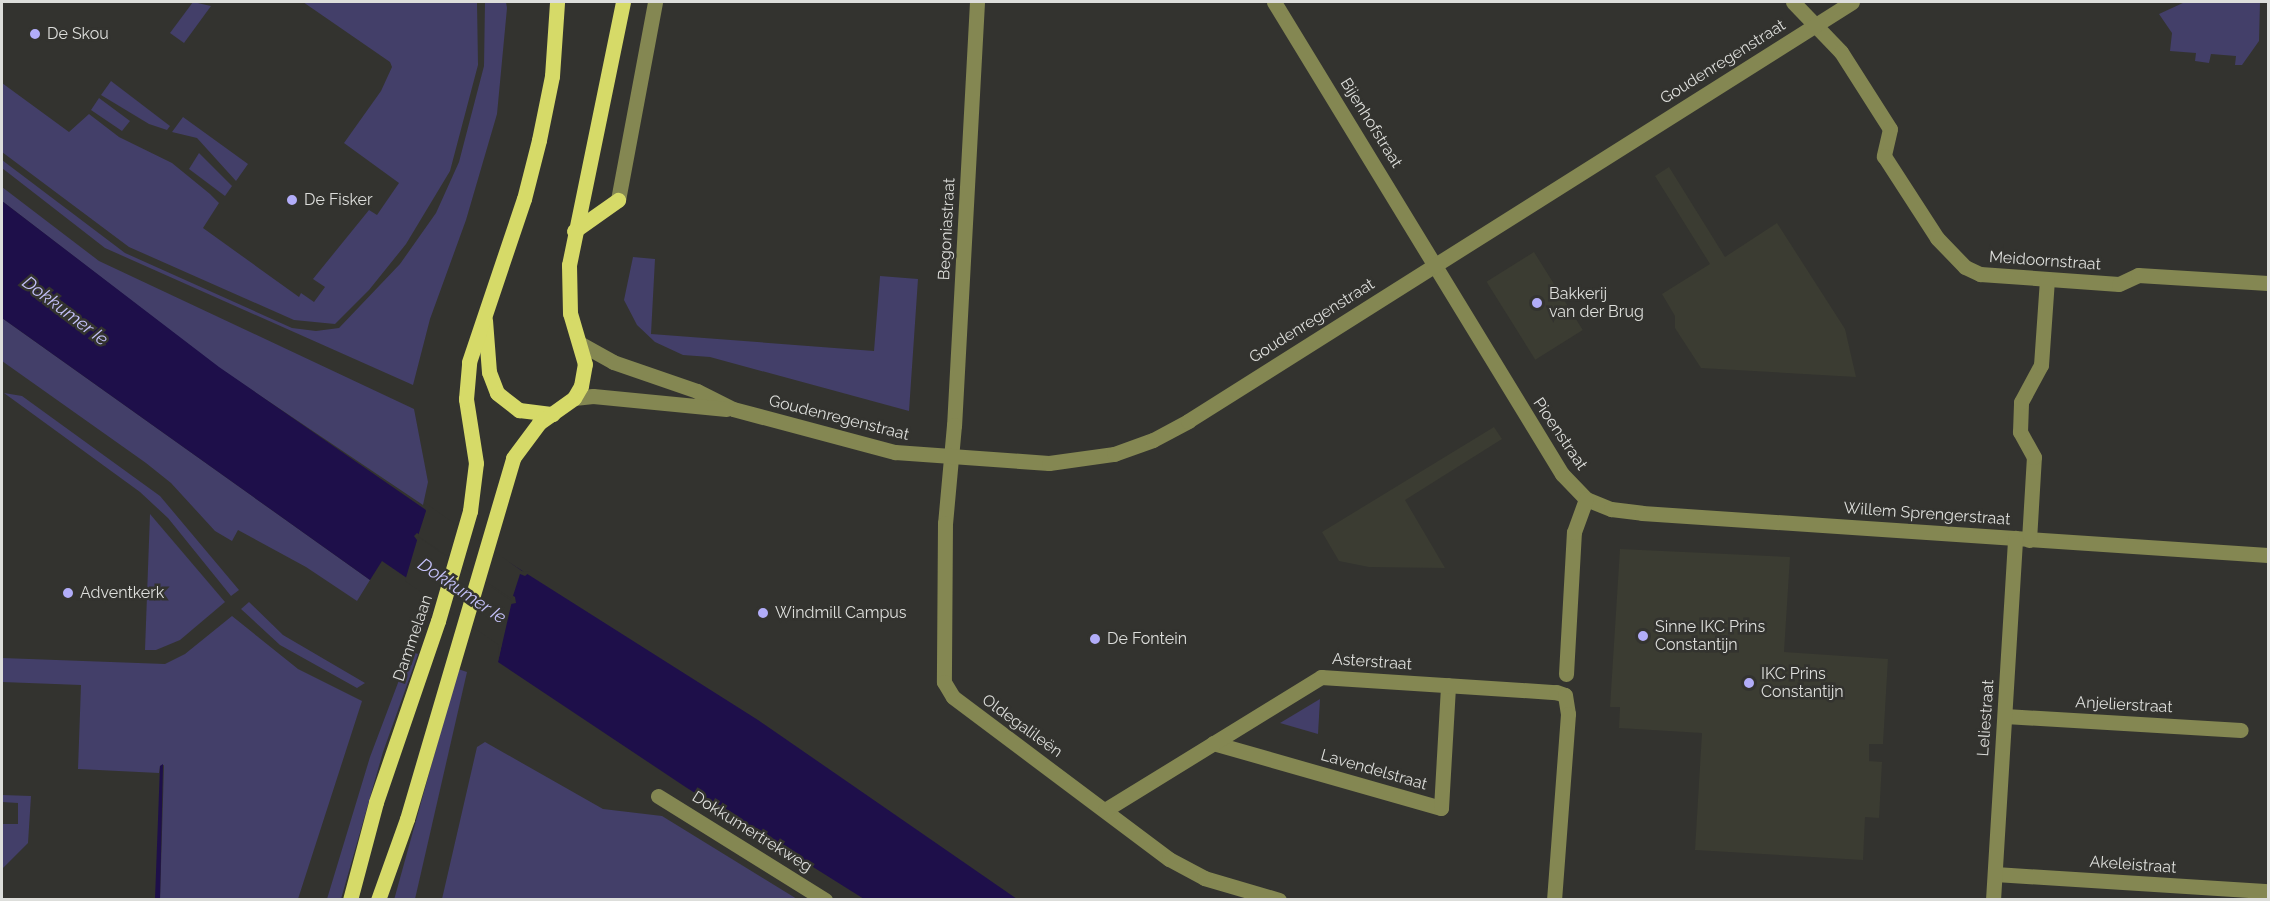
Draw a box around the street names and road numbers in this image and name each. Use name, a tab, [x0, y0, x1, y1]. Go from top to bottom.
street label: Goudenregenstraat	[1657, 16, 1789, 108]
street label: Bijenhofstraat	[1336, 75, 1406, 171]
street label: Begoniastraat	[935, 177, 959, 281]
street label: Meidoornstraat	[1988, 248, 2102, 274]
street label: Goudenregenstraat	[1246, 275, 1378, 367]
street label: Goudenregenstraat	[767, 391, 911, 445]
street label: Pioenstraat	[1529, 394, 1591, 474]
street label: Willem Sprengerstraat	[1843, 499, 2011, 529]
street label: Dammelaan	[389, 592, 437, 684]
street label: Asterstraat	[1331, 650, 1413, 674]
street label: Leliestraat	[1974, 679, 1998, 757]
street label: Oldegalileën	[978, 690, 1066, 762]
street label: Anjelierstraat	[2075, 693, 2173, 717]
street label: Lavendelstraat	[1319, 746, 1429, 794]
street label: Dokkumertrekweg	[689, 787, 815, 877]
street label: Akeleistraat	[2089, 852, 2177, 878]

